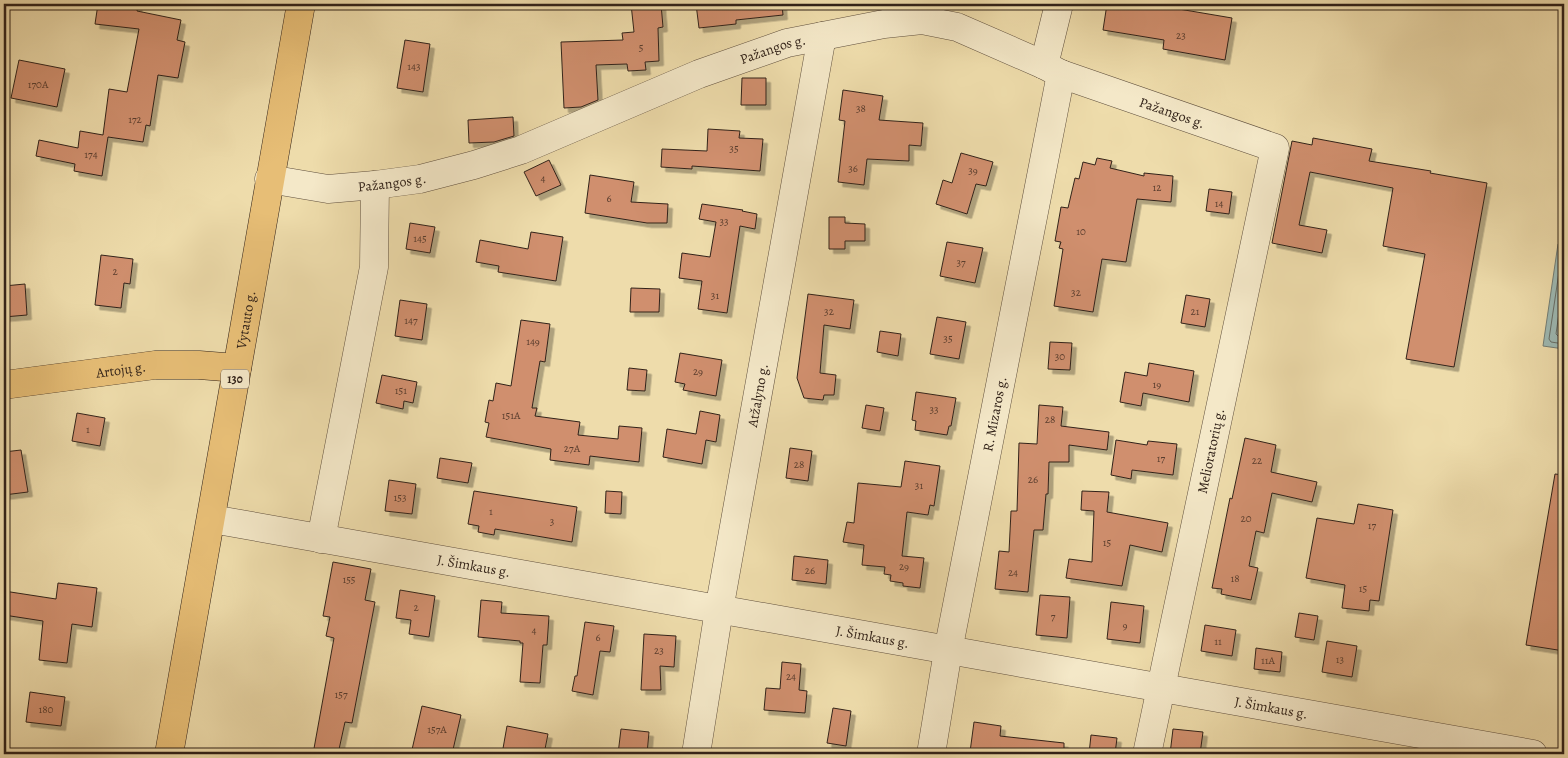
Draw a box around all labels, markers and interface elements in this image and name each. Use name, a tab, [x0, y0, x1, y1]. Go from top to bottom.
house number: 23	[1176, 28, 1186, 43]
street label: Pažangos g.	[737, 30, 807, 68]
house number: 5	[639, 40, 644, 55]
house number: 143	[407, 59, 421, 74]
house number: 170A	[28, 77, 49, 92]
street label: Pažangos g.	[1137, 92, 1208, 133]
house number: 38	[856, 101, 866, 116]
house number: 172	[128, 112, 142, 127]
house number: 35	[729, 141, 739, 156]
house number: 174	[84, 147, 98, 162]
house number: 36	[848, 161, 858, 176]
house number: 39	[968, 163, 978, 178]
street label: Pažangos g.	[357, 168, 428, 196]
house number: 4	[541, 171, 546, 186]
house number: 12	[1153, 180, 1162, 195]
house number: 6	[606, 191, 612, 206]
house number: 14	[1215, 196, 1223, 211]
house number: 33	[719, 214, 729, 229]
house number: 10	[1076, 224, 1086, 239]
house number: 145	[413, 231, 427, 246]
house number: 37	[956, 255, 966, 270]
house number: 2	[112, 264, 118, 279]
house number: 32	[1071, 285, 1081, 300]
house number: 31	[711, 288, 719, 303]
street label: Vytauto g.	[231, 289, 260, 351]
house number: 32	[824, 304, 834, 319]
house number: 21	[1191, 304, 1200, 319]
house number: 147	[404, 313, 418, 328]
house number: 35	[943, 331, 953, 346]
house number: 149	[526, 334, 540, 349]
house number: 30	[1055, 349, 1065, 364]
street label: Artojų g.	[94, 357, 147, 382]
street label: Atžalyno g.	[742, 362, 773, 430]
house number: 29	[693, 364, 703, 379]
road number: 130	[221, 369, 249, 388]
street label: R. Mizaros g.	[978, 375, 1011, 453]
house number: 19	[1153, 377, 1161, 392]
house number: 151	[395, 383, 407, 398]
house number: 33	[929, 402, 939, 417]
street label: Melioratorių g.	[1193, 407, 1229, 495]
house number: 151A	[502, 408, 521, 423]
house number: 28	[1045, 412, 1055, 427]
house number: 1	[86, 422, 90, 437]
house number: 27A	[564, 441, 581, 456]
house number: 17	[1157, 451, 1166, 466]
house number: 22	[1252, 453, 1262, 468]
house number: 28	[794, 457, 804, 472]
house number: 26	[1028, 472, 1038, 487]
house number: 31	[915, 478, 923, 493]
house number: 153	[393, 490, 407, 505]
house number: 1	[489, 504, 493, 519]
house number: 20	[1240, 511, 1252, 526]
house number: 3	[550, 514, 554, 529]
house number: 17	[1368, 518, 1377, 533]
house number: 15	[1103, 535, 1112, 550]
street label: J. Šimkaus g.	[436, 550, 512, 581]
house number: 29	[899, 559, 909, 574]
house number: 26	[805, 563, 815, 578]
house number: 24	[1008, 565, 1018, 580]
house number: 18	[1230, 571, 1240, 586]
house number: 155	[342, 572, 356, 587]
house number: 15	[1359, 581, 1368, 596]
house number: 2	[413, 600, 419, 615]
house number: 7	[1051, 609, 1056, 624]
house number: 9	[1122, 618, 1128, 633]
street label: J. Šimkaus g.	[835, 621, 911, 652]
house number: 4	[532, 623, 537, 638]
house number: 6	[595, 630, 601, 645]
house number: 11	[1214, 634, 1222, 649]
house number: 23	[654, 643, 664, 658]
house number: 13	[1336, 652, 1344, 667]
house number: 11A	[1261, 653, 1276, 668]
house number: 24	[786, 669, 796, 684]
house number: 157	[334, 687, 348, 702]
street label: J. Šimkaus g.	[1233, 692, 1309, 723]
house number: 180	[39, 702, 54, 717]
house number: 157A	[427, 722, 447, 737]

